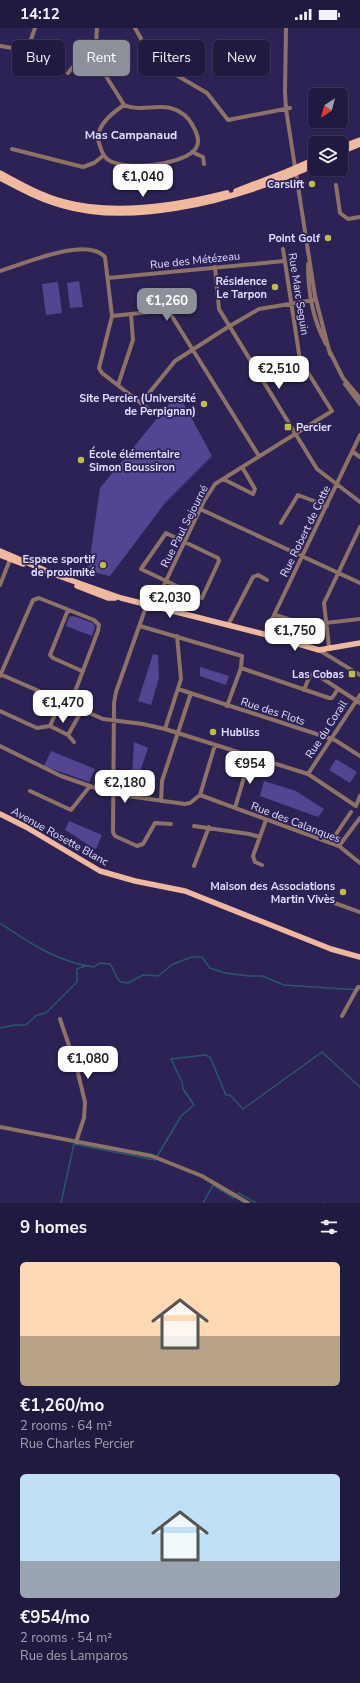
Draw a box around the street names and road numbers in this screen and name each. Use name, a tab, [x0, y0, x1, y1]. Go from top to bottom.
street label: Rue des Métézeau	[149, 248, 241, 273]
street label: Rue Marc Seguin	[285, 252, 312, 336]
street label: Rue Paul Sejourné	[157, 482, 212, 570]
street label: Rue Robert de Cotte	[277, 483, 334, 580]
street label: Rue des Flots	[239, 694, 307, 729]
street label: Rue du Corail	[302, 697, 351, 761]
street label: Rue des Calanques	[249, 798, 343, 846]
street label: Avenue Rosette Blanc	[9, 804, 111, 869]

